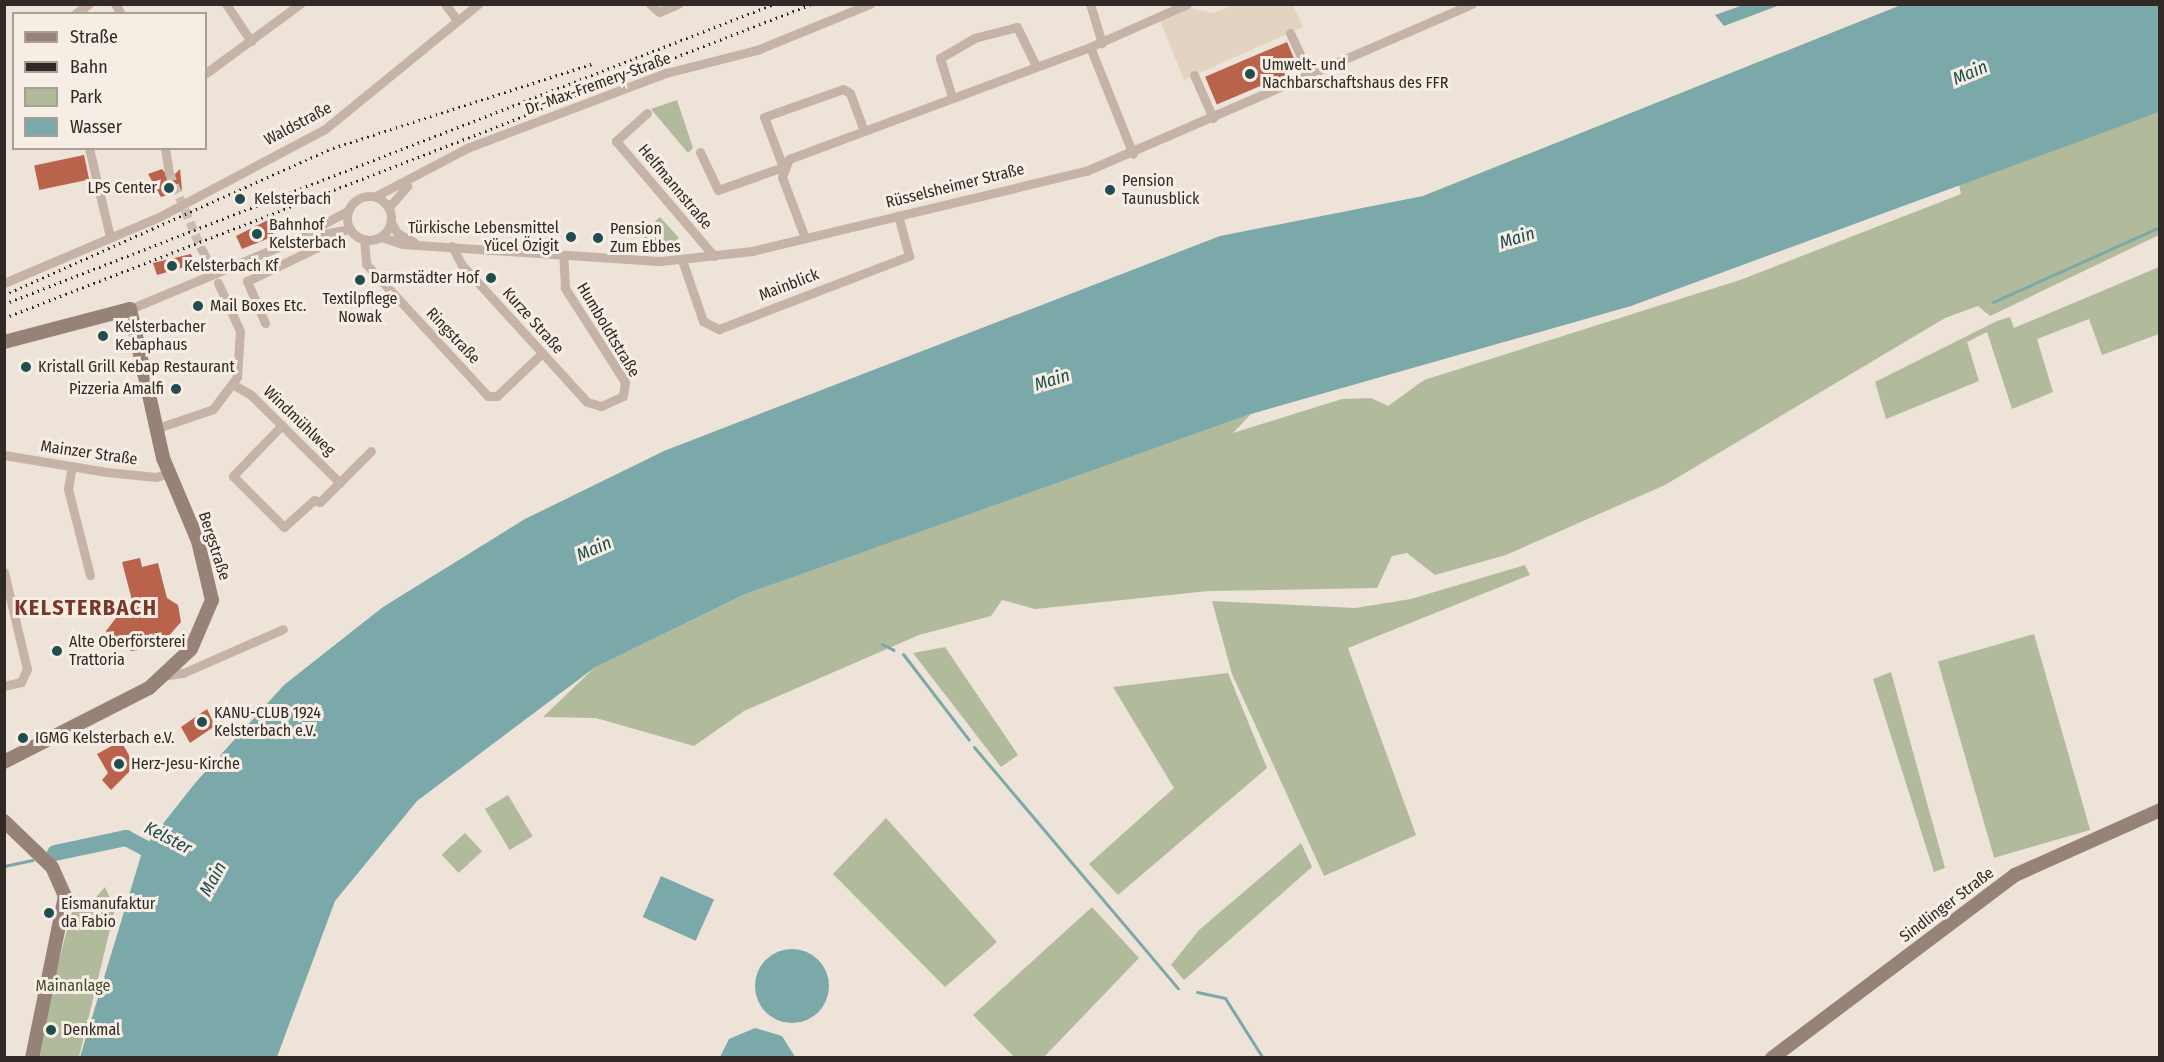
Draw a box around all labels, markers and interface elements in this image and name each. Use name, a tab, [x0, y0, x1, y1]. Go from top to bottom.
legend	[12, 12, 207, 150]
text: Straße	[70, 26, 118, 48]
street label: Dr.-Max-Fremery-Straße	[522, 49, 674, 119]
place label: Umwelt- und Nachbarschaftshaus des FFR	[1262, 55, 1448, 93]
text: Bahn	[70, 56, 108, 78]
water label: Main	[1949, 56, 1991, 90]
marker: Umwelt- und Nachbarschaftshaus des FFR	[1243, 67, 1257, 81]
text: Park	[70, 86, 102, 108]
street label: Waldstraße	[261, 98, 335, 150]
text: Wasser	[70, 116, 122, 138]
street label: Helfmannstraße	[634, 141, 716, 233]
street label: Rüsselsheimer Straße	[884, 160, 1026, 212]
place label: Pension Taunusblick	[1122, 171, 1200, 209]
place label: LPS Center	[88, 178, 157, 198]
marker: LPS Center	[162, 181, 176, 195]
marker: Pension Taunusblick	[1103, 183, 1117, 197]
place label: Kelsterbach	[254, 189, 331, 209]
marker: Kelsterbach	[231, 190, 249, 208]
place label: Bahnhof Kelsterbach	[269, 215, 346, 253]
place label: Türkische Lebensmittel Yücel Özigit	[408, 218, 559, 256]
place label: Pension Zum Ebbes	[610, 219, 681, 257]
water label: Main	[1497, 222, 1537, 254]
marker: Bahnhof Kelsterbach	[250, 227, 264, 241]
marker: Türkische Lebensmittel Yücel Özigit	[564, 230, 578, 244]
marker: Pension Zum Ebbes	[591, 231, 605, 245]
place label: Kelsterbach Kf	[184, 256, 278, 276]
marker: Kelsterbach Kf	[165, 259, 179, 273]
street label: Mainblick	[756, 265, 822, 305]
place label: Darmstädter Hof	[371, 268, 479, 288]
marker: Darmstädter Hof	[484, 271, 498, 285]
marker: Textilpflege Nowak	[353, 273, 367, 287]
street label: Humboldtstraße	[572, 279, 644, 381]
street label: Kurze Straße	[498, 284, 568, 358]
place label: Textilpflege Nowak	[322, 289, 398, 327]
place label: Mail Boxes Etc.	[210, 296, 306, 316]
marker: Mail Boxes Etc.	[191, 299, 205, 313]
street label: Ringstraße	[422, 304, 484, 368]
place label: Kelsterbacher Kebaphaus	[115, 317, 206, 355]
marker: Kelsterbacher Kebaphaus	[96, 329, 110, 343]
place label: Kristall Grill Kebap Restaurant	[38, 357, 235, 377]
marker: Kristall Grill Kebap Restaurant	[19, 360, 33, 374]
water label: Main	[1032, 364, 1072, 396]
place label: Pizzeria Amalfi	[69, 379, 164, 399]
marker: Pizzeria Amalfi	[169, 382, 183, 396]
street label: Windmühlweg	[259, 382, 339, 460]
street label: Mainzer Straße	[39, 437, 139, 469]
street label: Bergstraße	[194, 509, 234, 583]
water label: Main	[573, 532, 615, 566]
district label: KELSTERBACH	[15, 595, 157, 621]
place label: Alte Oberförsterei Trattoria	[69, 632, 186, 670]
marker: Alte Oberförsterei Trattoria	[50, 644, 64, 658]
place label: KANU-CLUB 1924 Kelsterbach e.V.	[214, 703, 321, 741]
marker: KANU-CLUB 1924 Kelsterbach e.V.	[195, 715, 209, 729]
place label: IGMG Kelsterbach e.V.	[35, 728, 175, 748]
marker: IGMG Kelsterbach e.V.	[16, 731, 30, 745]
place label: Herz-Jesu-Kirche	[131, 754, 240, 774]
marker: Herz-Jesu-Kirche	[112, 757, 126, 771]
water label: Kelster	[141, 817, 195, 859]
water label: Main	[195, 858, 231, 900]
street label: Sindlinger Straße	[1896, 863, 1998, 947]
place label: Eismanufaktur da Fabio	[61, 894, 155, 932]
marker: Eismanufaktur da Fabio	[42, 906, 56, 920]
park label: Mainanlage	[36, 976, 110, 996]
place label: Denkmal	[63, 1020, 120, 1040]
marker: Denkmal	[44, 1023, 58, 1037]

